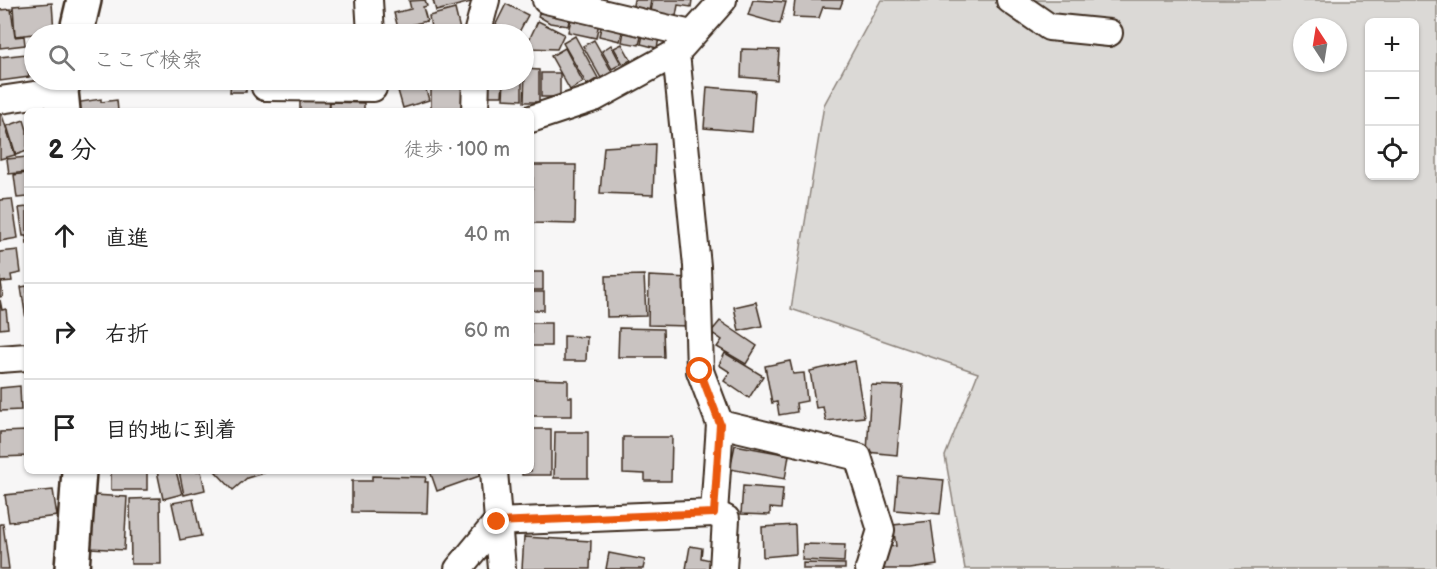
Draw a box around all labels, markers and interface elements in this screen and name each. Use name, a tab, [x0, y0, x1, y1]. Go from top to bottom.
north arrow	[1293, 18, 1347, 72]
map controls	[1365, 18, 1419, 180]
button: +	[1365, 18, 1419, 72]
search box	[24, 24, 534, 90]
icon: search	[45, 41, 78, 74]
text: ここで検索	[93, 47, 203, 74]
button: −	[1365, 72, 1419, 126]
button: locate	[1365, 126, 1419, 180]
text: 2 分	[48, 135, 97, 166]
text: 徒歩 · 100 m	[404, 138, 510, 162]
icon: ahead	[48, 219, 81, 252]
text: 40 m	[464, 223, 510, 247]
text: 直進	[105, 225, 149, 252]
icon: right	[48, 315, 81, 348]
text: 60 m	[464, 319, 510, 343]
text: 右折	[105, 321, 149, 348]
route start	[686, 357, 712, 383]
icon: arrive	[48, 411, 81, 444]
text: 目的地に到着	[105, 417, 237, 444]
route end	[483, 508, 509, 534]

